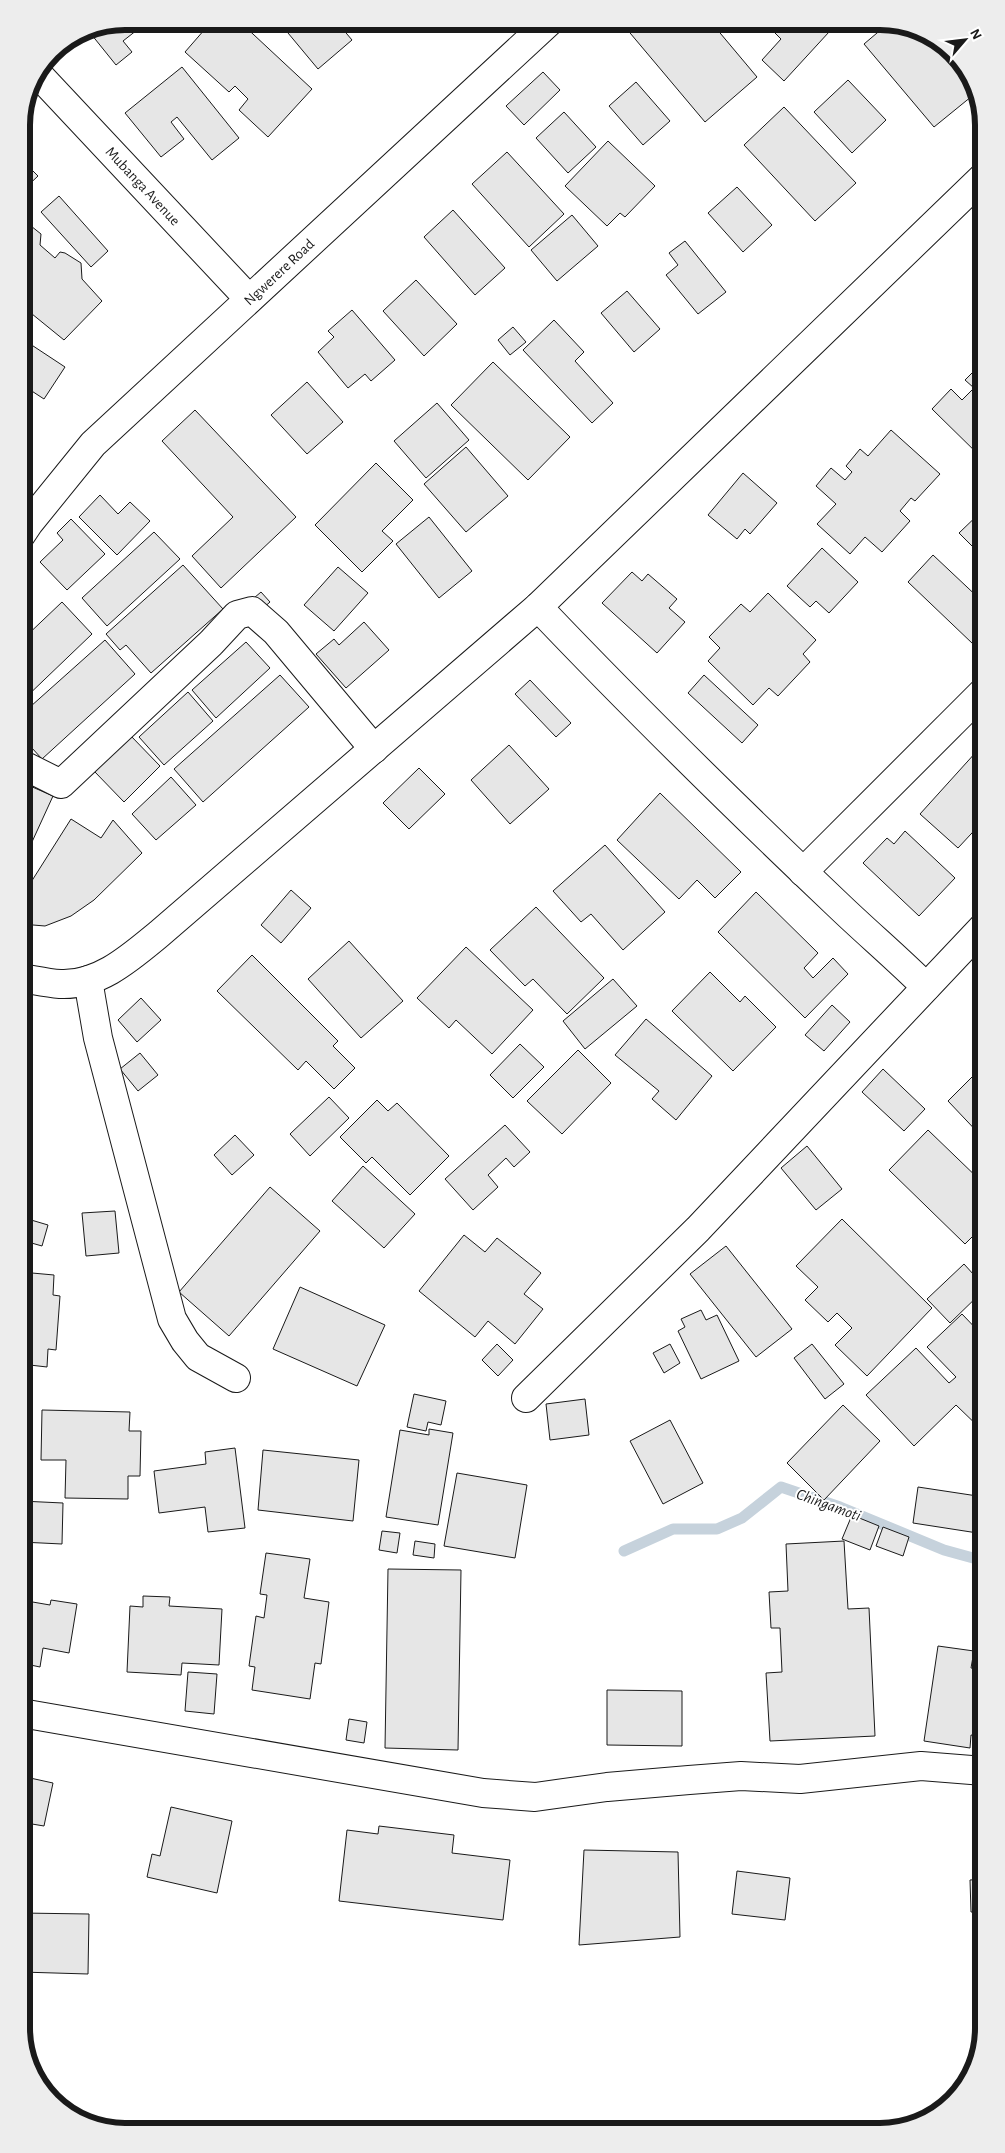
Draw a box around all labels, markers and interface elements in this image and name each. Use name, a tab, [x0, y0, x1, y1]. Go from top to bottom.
north arrow	[940, 15, 990, 65]
text: N	[967, 27, 984, 42]
street label: Mubanga Avenue	[102, 144, 183, 229]
street label: Ngwerere Road	[241, 236, 317, 308]
water label: Chingamoti	[794, 1486, 864, 1524]

